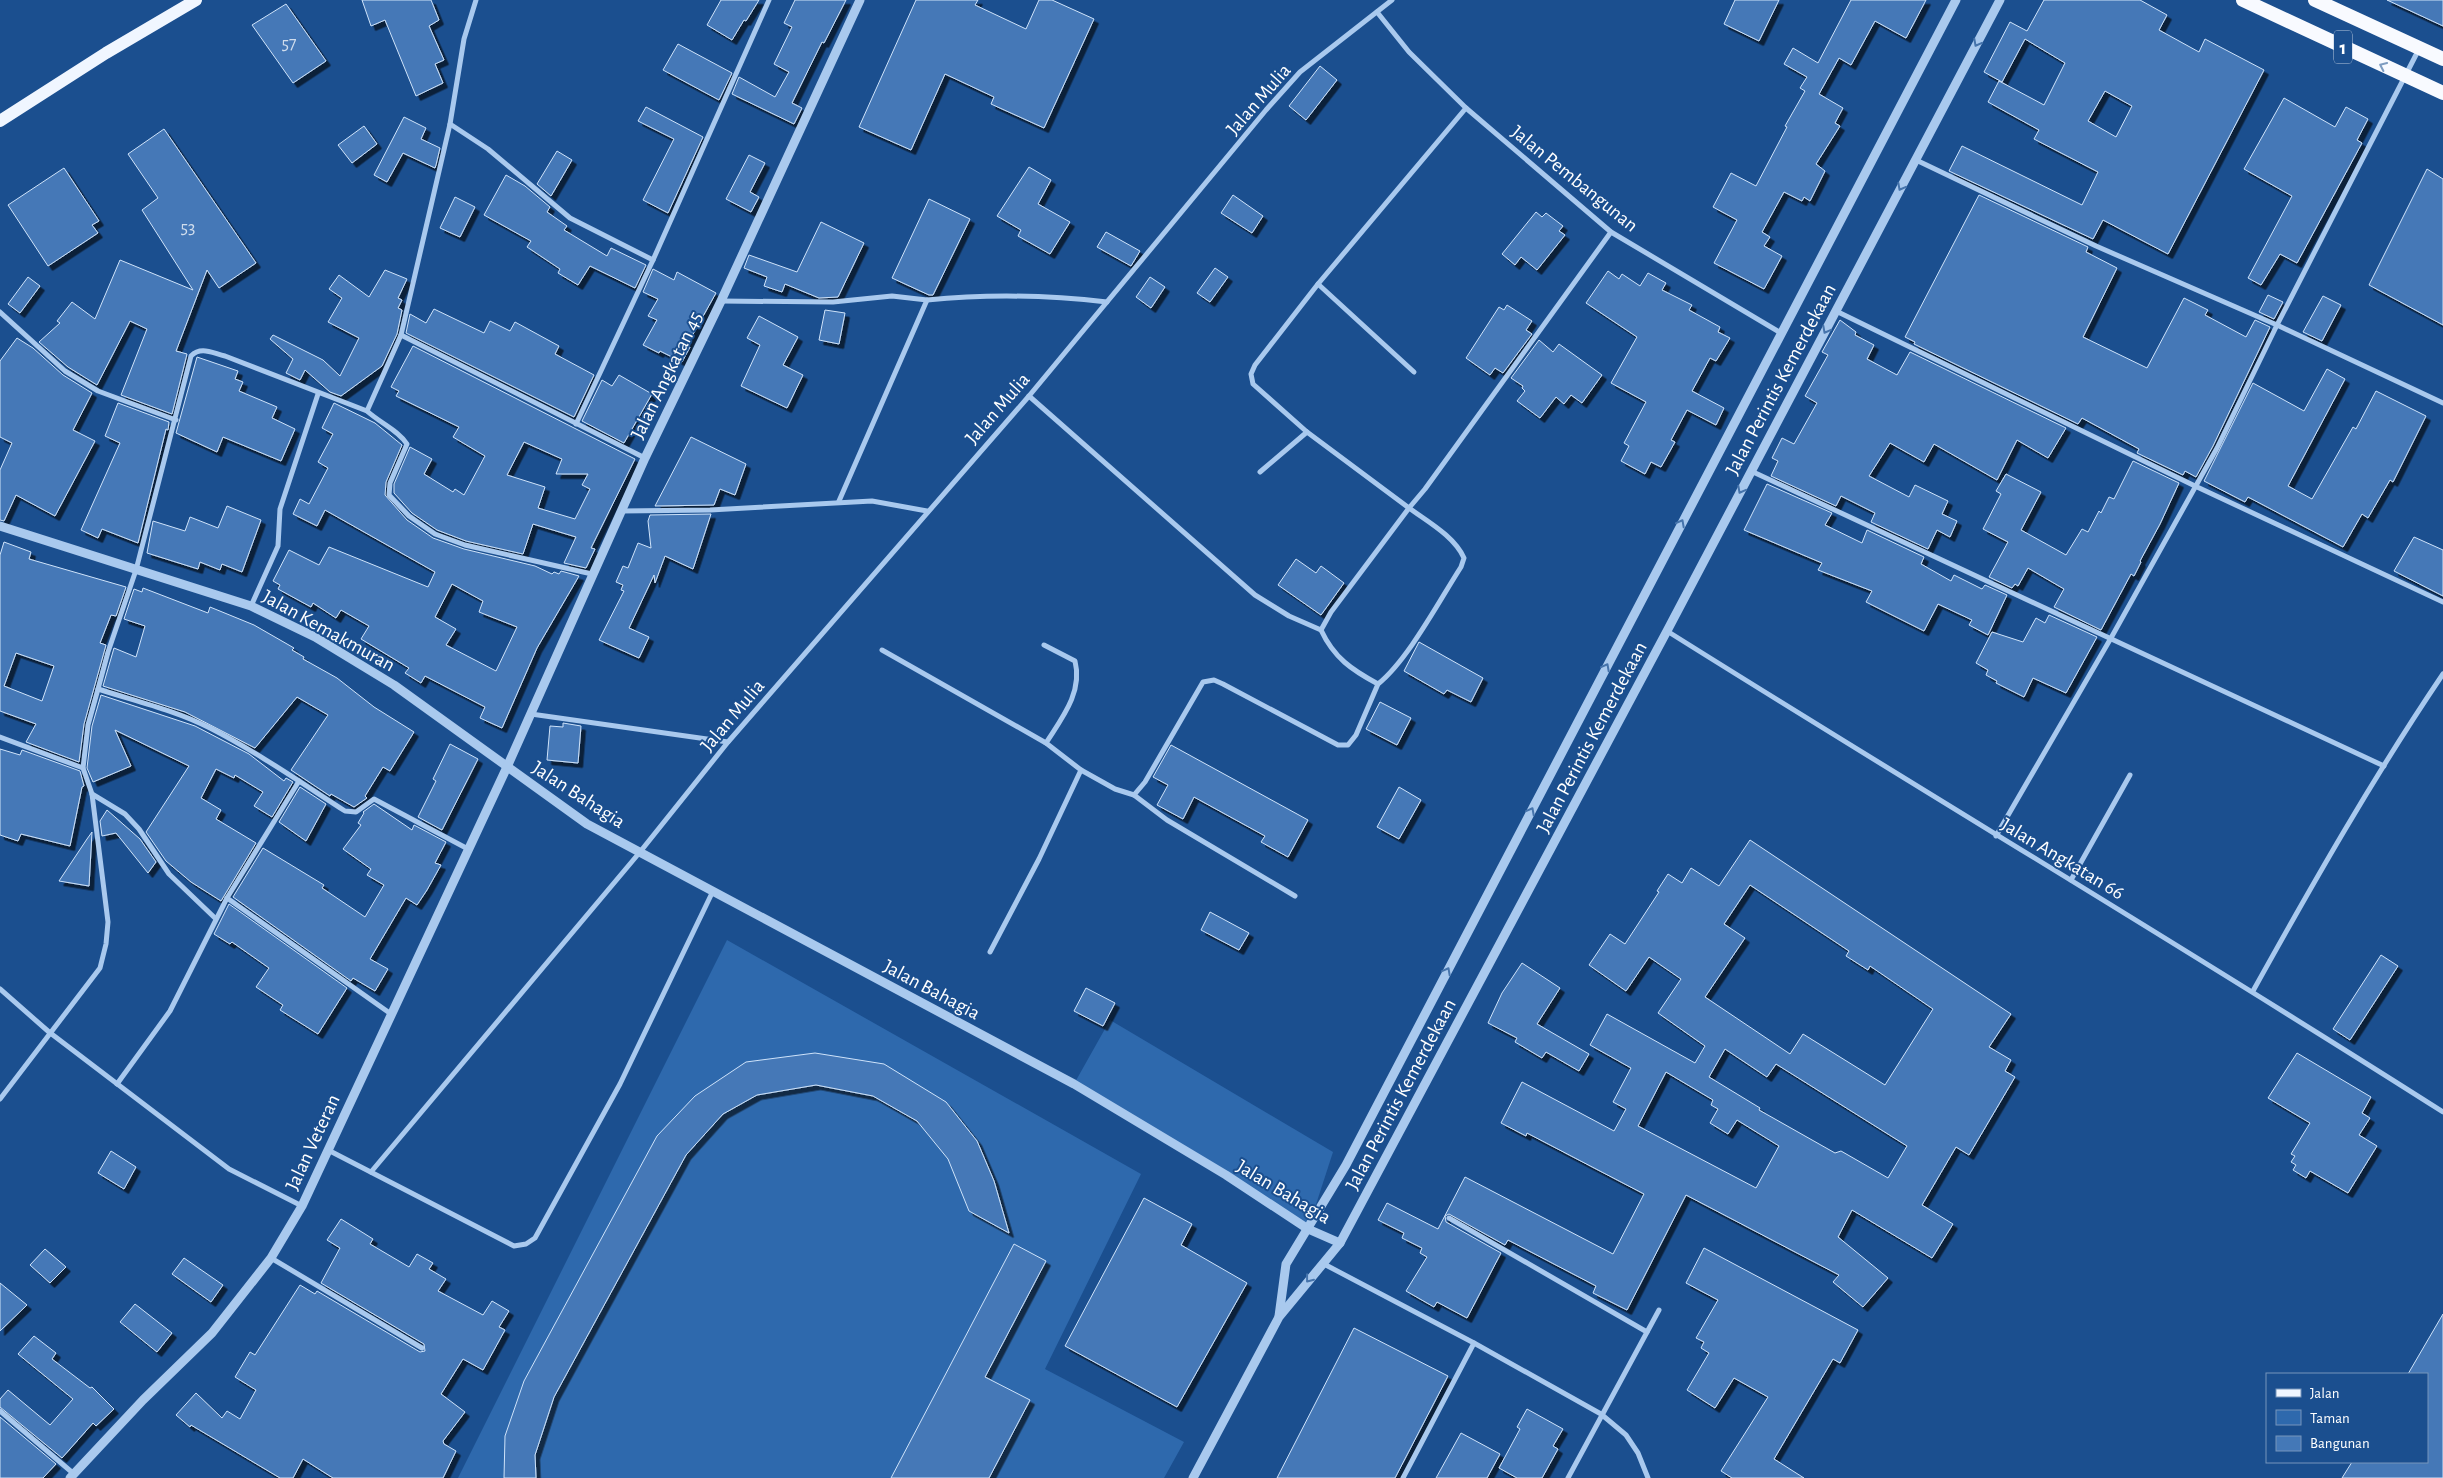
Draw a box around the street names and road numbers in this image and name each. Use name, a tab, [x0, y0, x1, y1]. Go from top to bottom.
road number: 1	[2334, 31, 2352, 64]
street label: Jalan Mulia	[1223, 60, 1295, 139]
street label: Jalan Pembangunan	[1507, 122, 1641, 236]
street label: Jalan Perintis Kemerdekaan	[1722, 281, 1840, 478]
street label: Jalan Angkatan 45	[627, 309, 706, 442]
street label: Jalan Mulia	[962, 369, 1034, 448]
street label: Jalan Kemakmuran	[259, 586, 398, 676]
street label: Jalan Perintis Kemerdekaan	[1533, 639, 1651, 836]
street label: Jalan Mulia	[697, 676, 768, 755]
street label: Jalan Bahagia	[529, 758, 628, 832]
street label: Jalan Angkatan 66	[1997, 814, 2128, 903]
street label: Jalan Bahagia	[880, 956, 983, 1024]
street label: Jalan Perintis Kemerdekaan	[1342, 996, 1460, 1193]
street label: Jalan Veteran	[282, 1091, 344, 1193]
street label: Jalan Bahagia	[1233, 1156, 1334, 1228]

